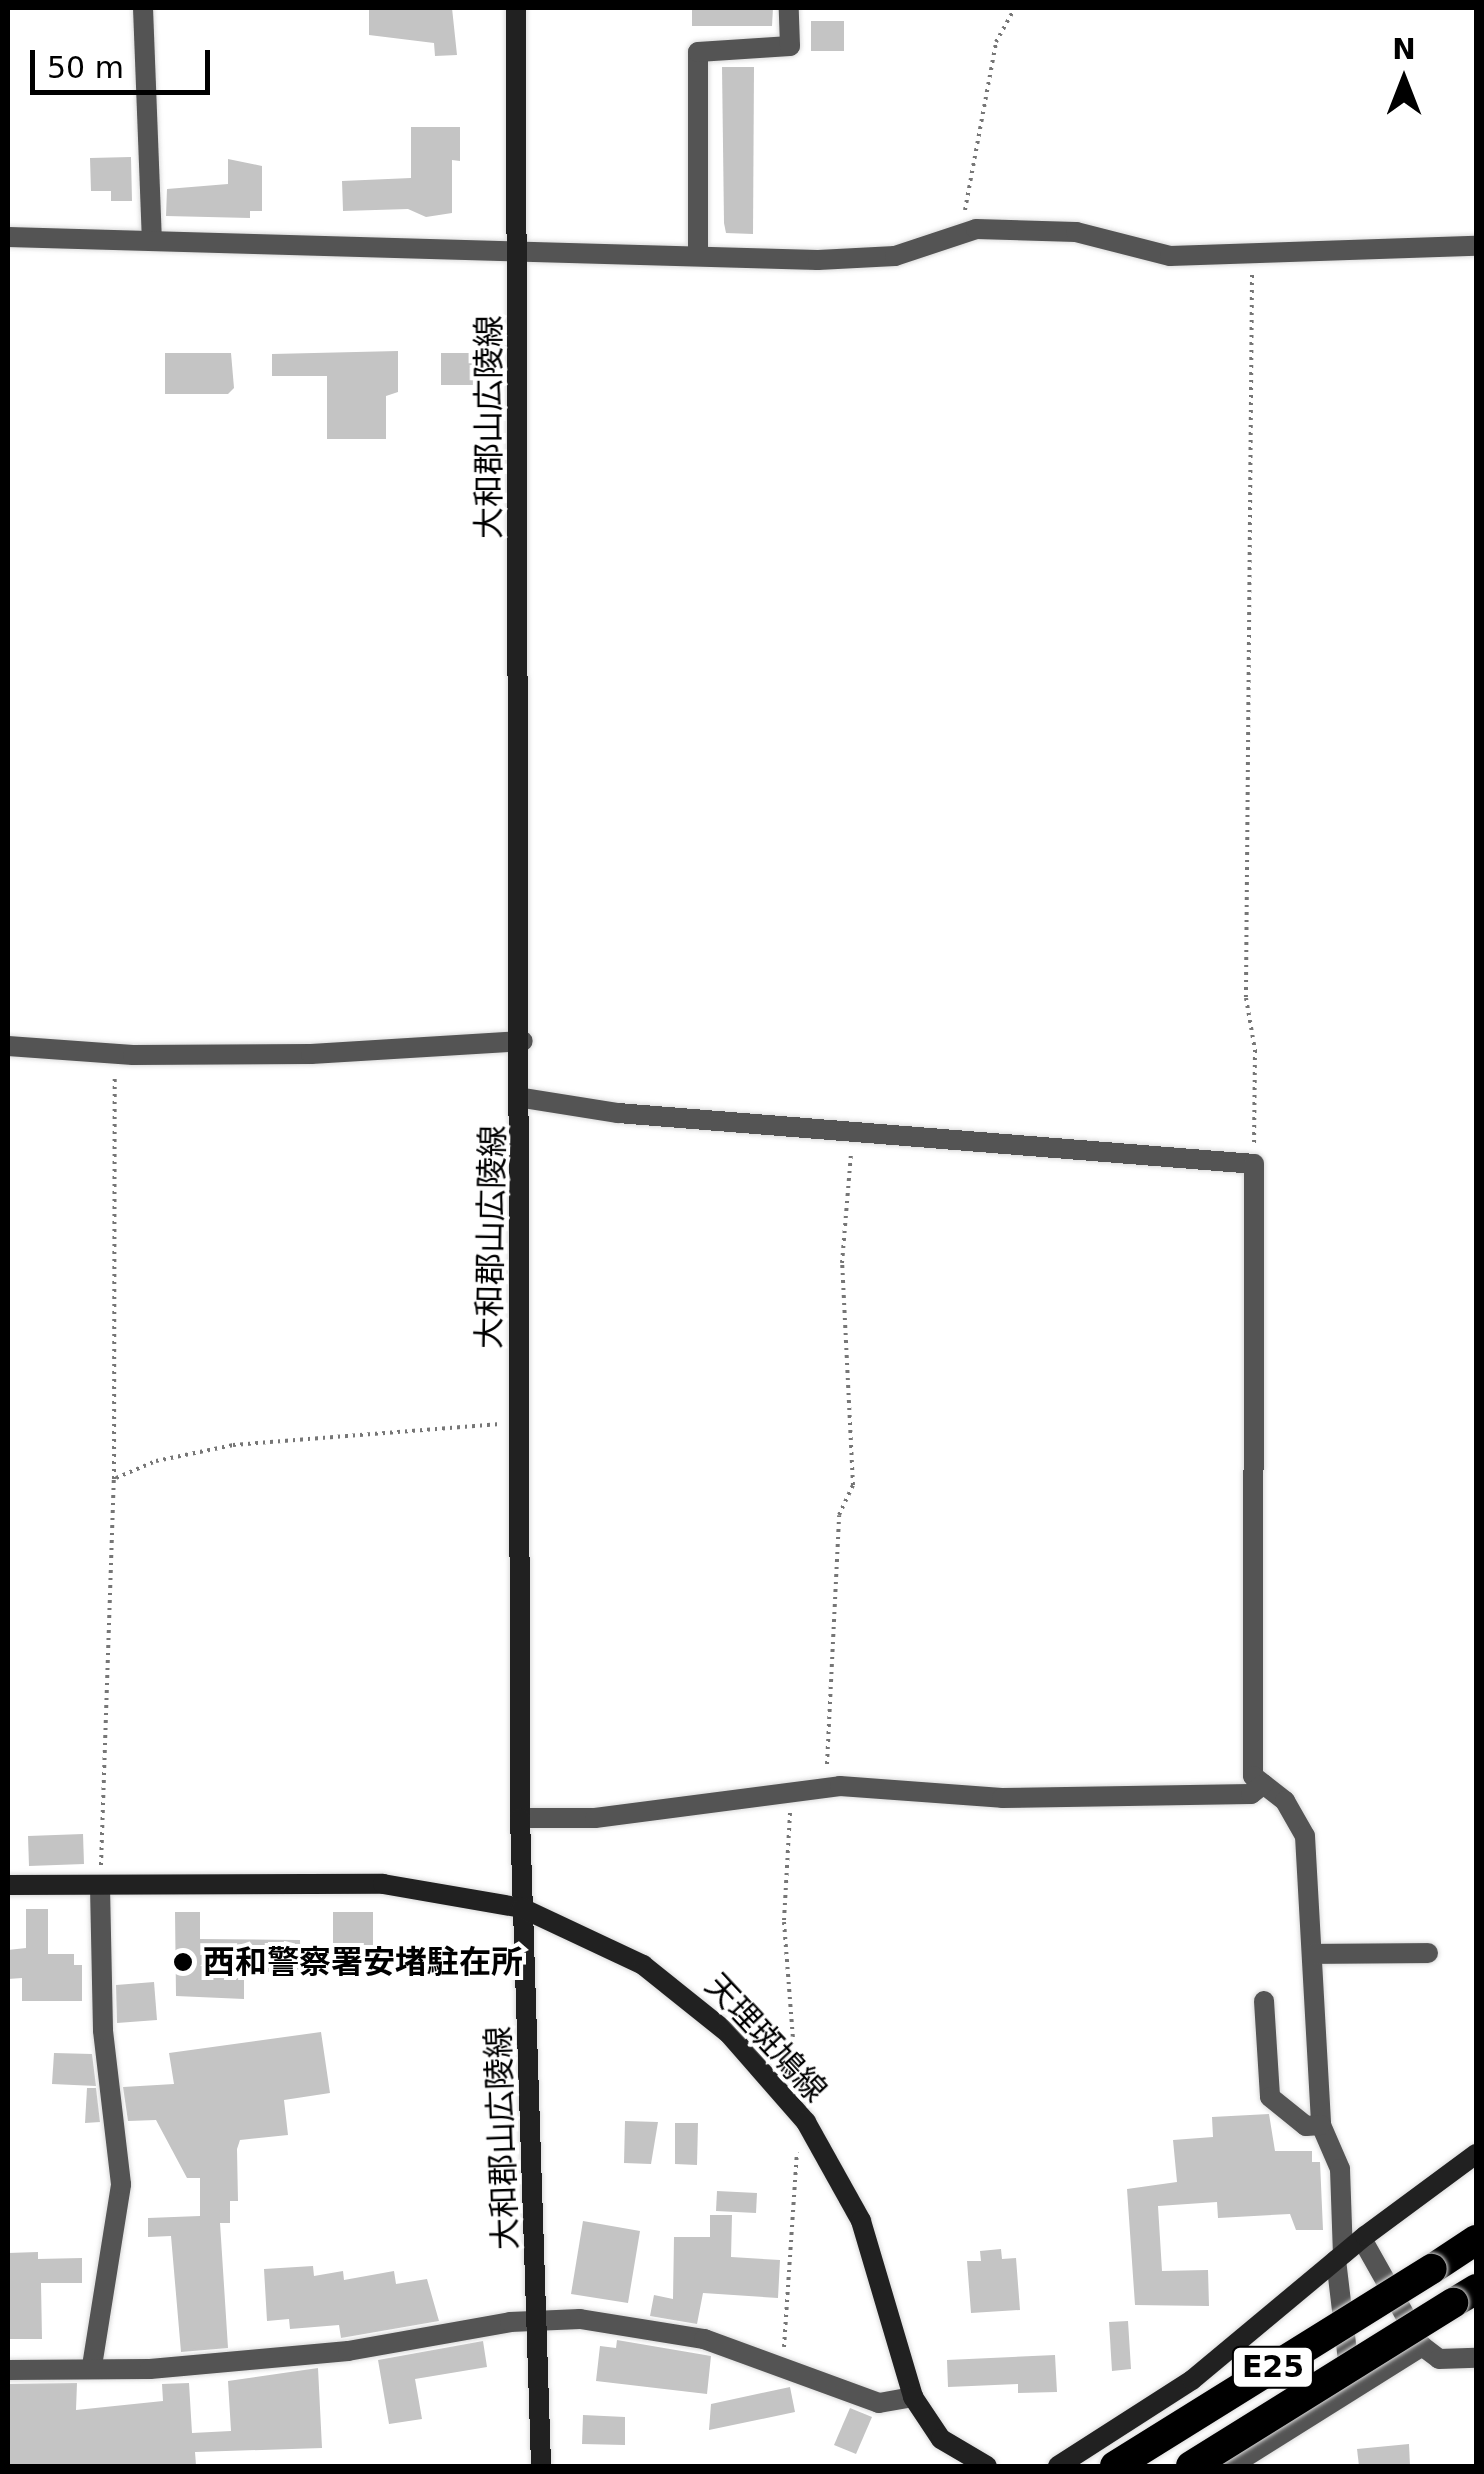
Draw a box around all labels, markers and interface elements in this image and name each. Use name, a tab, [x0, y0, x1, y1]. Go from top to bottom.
scale bar	[35, 30, 215, 92]
north arrow	[1354, 30, 1454, 130]
text: N	[1392, 33, 1416, 66]
text: 50 m	[47, 50, 124, 85]
street label: 大和郡山広陵線	[470, 315, 508, 539]
street label: 大和郡山広陵線	[470, 1125, 512, 1349]
place label: 西和警察署安堵駐在所	[203, 1943, 523, 1981]
marker: 西和警察署安堵駐在所	[172, 1951, 194, 1973]
street label: 天理斑鳩線	[697, 1966, 835, 2110]
street label: 大和郡山広陵線	[479, 2025, 525, 2251]
road number: E25	[1230, 2342, 1316, 2392]

